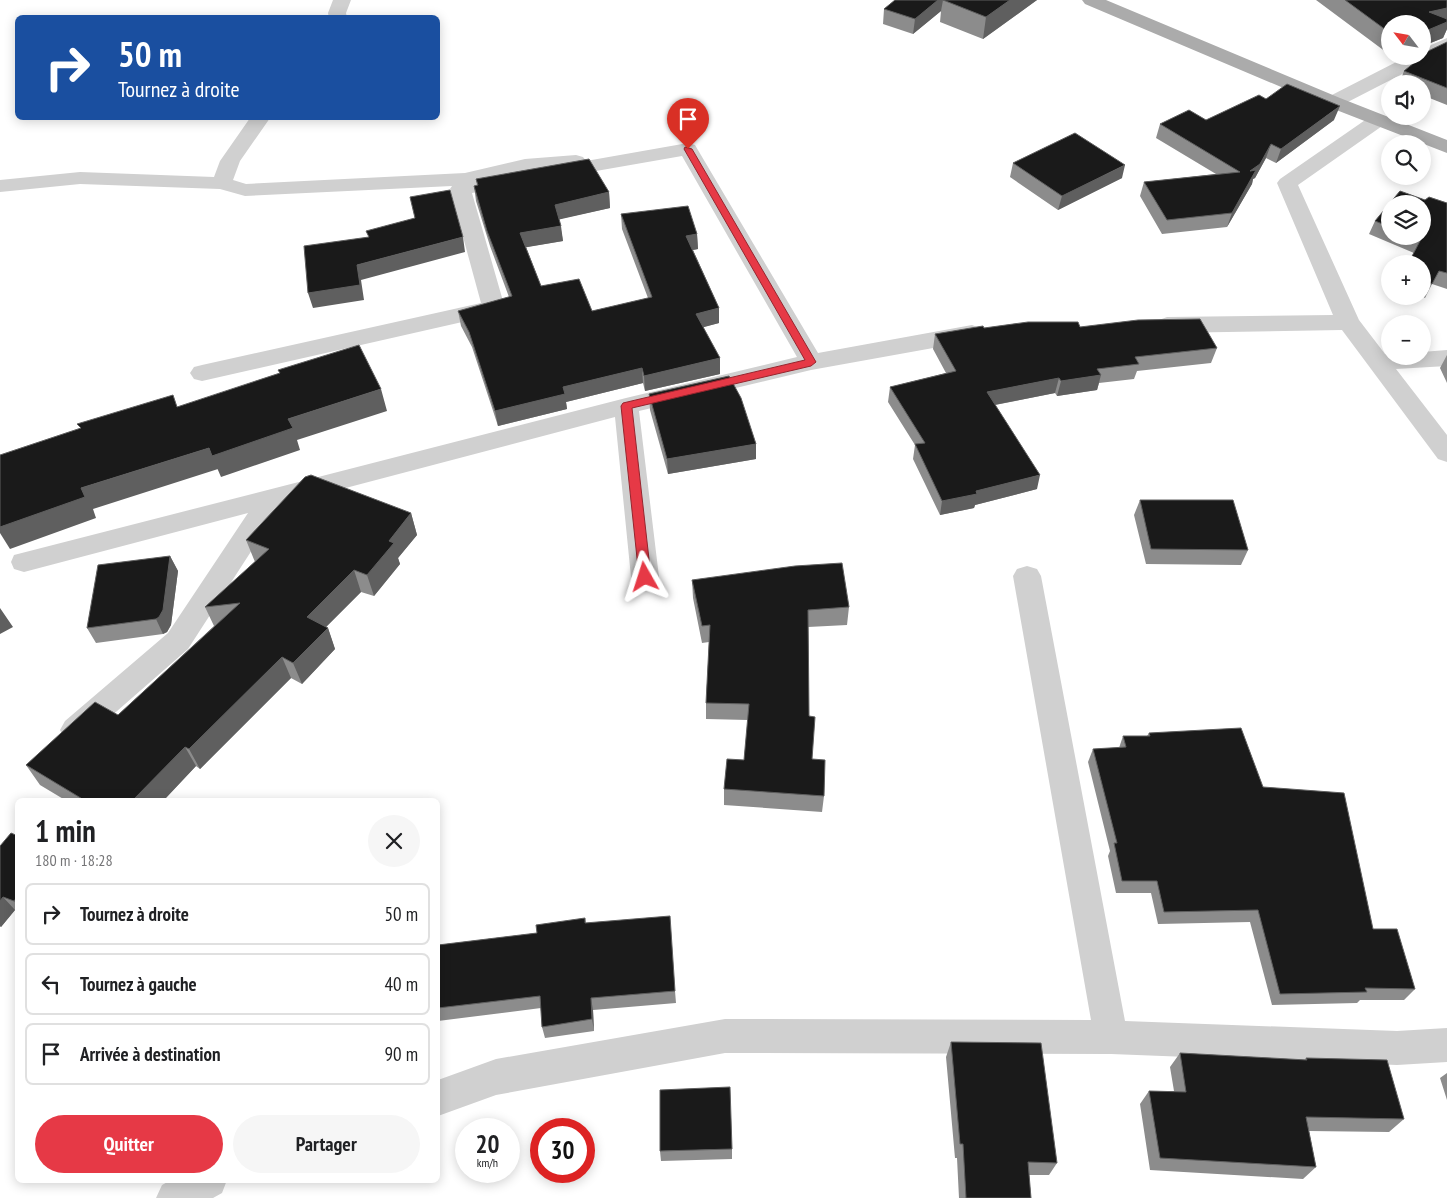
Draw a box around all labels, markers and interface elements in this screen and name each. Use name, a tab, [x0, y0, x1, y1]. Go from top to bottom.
north arrow	[1381, 15, 1431, 65]
map controls	[1381, 15, 1431, 365]
text: 50 m	[118, 31, 182, 77]
icon: right	[35, 35, 100, 100]
text: Tournez à droite	[118, 75, 240, 103]
button: sound	[1381, 75, 1431, 125]
pin	[667, 98, 709, 149]
icon: arrive	[674, 105, 702, 133]
button: search	[1381, 135, 1431, 185]
button: layers	[1381, 195, 1431, 245]
button: +	[1381, 255, 1431, 305]
button: −	[1381, 315, 1431, 365]
position arrow	[618, 550, 670, 602]
text: 1 min	[35, 811, 96, 850]
button: close	[368, 815, 420, 867]
text: 180 m · 18:28	[35, 850, 113, 870]
icon: right	[37, 900, 65, 928]
text: Tournez à droite	[80, 902, 189, 926]
text: 50 m	[385, 902, 418, 926]
icon: left	[37, 970, 65, 998]
text: Tournez à gauche	[80, 972, 197, 996]
text: 40 m	[385, 972, 418, 996]
icon: arrive	[37, 1040, 65, 1068]
text: Arrivée à destination	[80, 1042, 221, 1066]
text: 90 m	[385, 1042, 418, 1066]
button: Quitter	[35, 1115, 223, 1173]
button: Partager	[233, 1115, 420, 1173]
speed limit sign: 30	[530, 1118, 595, 1183]
text: 20	[476, 1128, 499, 1160]
text: km/h	[477, 1155, 498, 1170]

